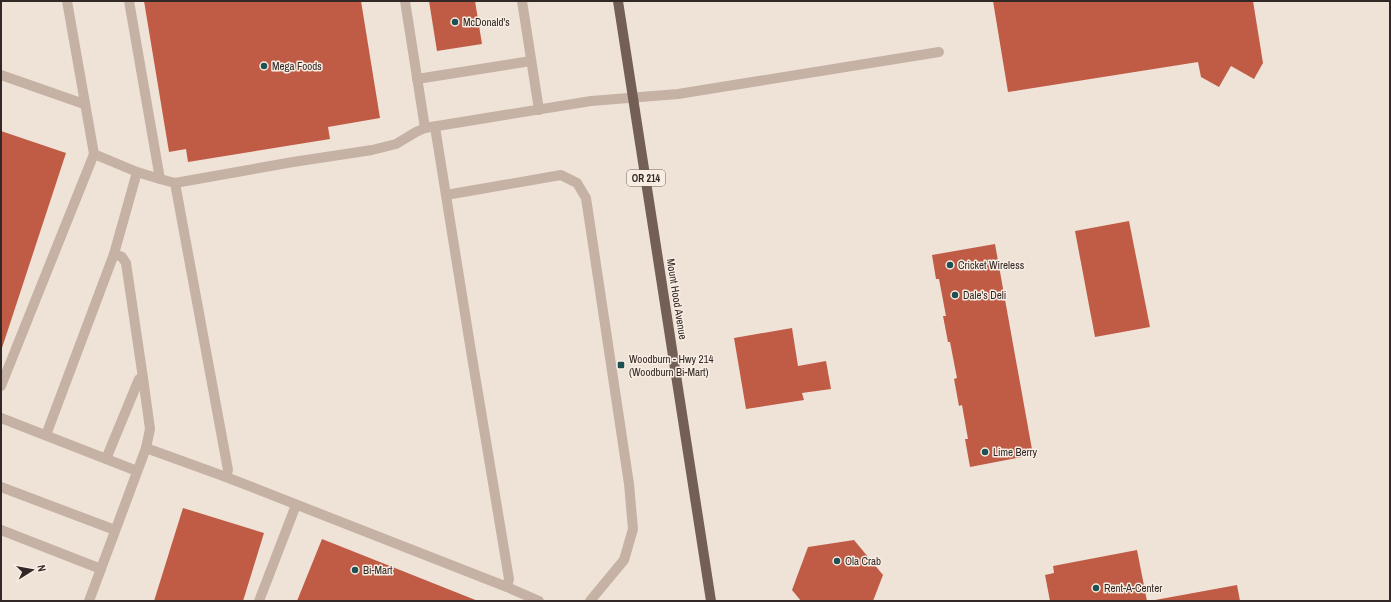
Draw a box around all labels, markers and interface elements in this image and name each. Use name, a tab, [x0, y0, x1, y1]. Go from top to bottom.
place label: McDonald's	[463, 15, 510, 29]
marker: McDonald's	[450, 17, 460, 27]
place label: Mega Foods	[272, 59, 322, 73]
marker: Mega Foods	[259, 61, 269, 71]
road number: OR 214	[627, 170, 665, 186]
street label: Mount Hood Avenue	[664, 258, 690, 340]
place label: Cricket Wireless	[958, 258, 1025, 272]
marker: Cricket Wireless	[945, 260, 955, 270]
place label: Dale's Deli	[963, 288, 1006, 302]
marker: Dale's Deli	[950, 290, 960, 300]
place label: Woodburn - Hwy 214 (Woodburn Bi-Mart)	[629, 352, 714, 379]
marker: Woodburn - Hwy 214 (Woodburn Bi-Mart)	[616, 360, 626, 370]
place label: Lime Berry	[993, 445, 1038, 459]
marker: Lime Berry	[980, 447, 990, 457]
north arrow	[12, 550, 52, 590]
place label: Ola Crab	[845, 554, 881, 568]
marker: Ola Crab	[832, 556, 842, 566]
place label: Bi-Mart	[363, 563, 393, 577]
text: N	[34, 564, 49, 573]
marker: Bi-Mart	[350, 565, 360, 575]
place label: Rent-A-Center	[1104, 581, 1162, 595]
marker: Rent-A-Center	[1091, 583, 1101, 593]

